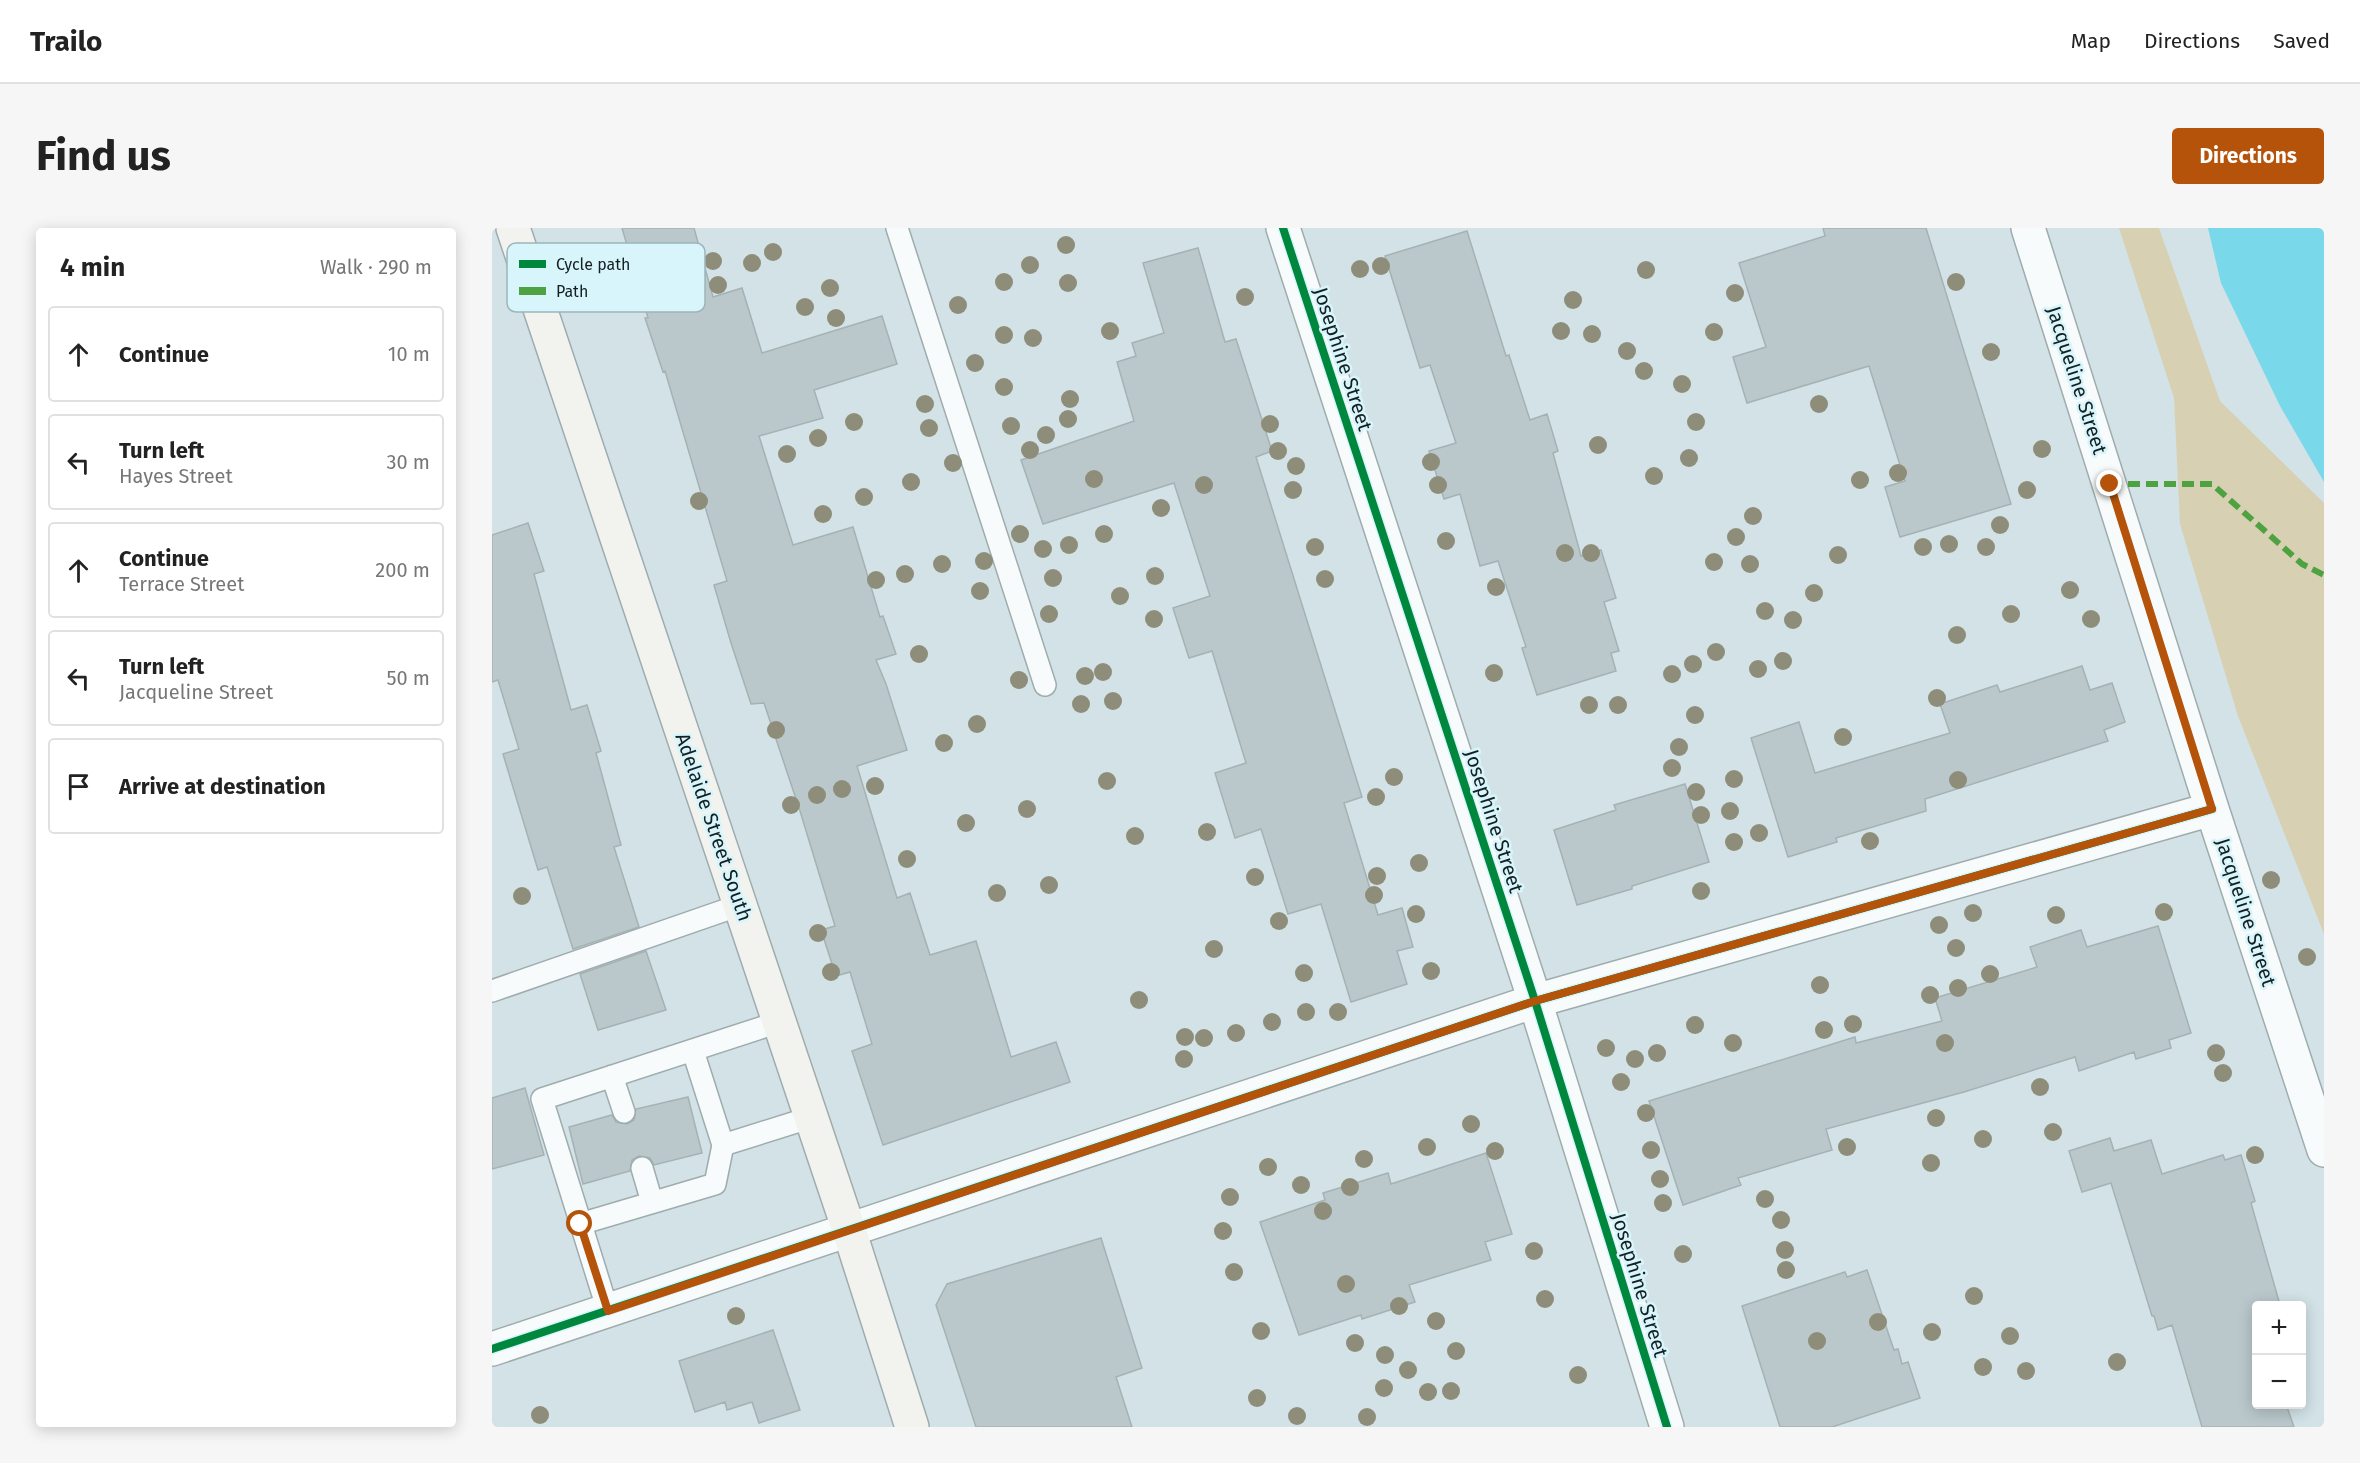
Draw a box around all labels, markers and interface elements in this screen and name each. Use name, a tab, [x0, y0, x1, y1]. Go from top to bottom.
text: Trailo	[30, 25, 102, 58]
text: Map	[2071, 28, 2111, 54]
text: Directions	[2144, 28, 2240, 54]
text: Saved	[2273, 28, 2330, 54]
button: Directions	[2172, 128, 2324, 184]
text: Find us	[36, 131, 171, 181]
legend	[507, 243, 705, 312]
text: 4 min	[60, 252, 125, 283]
text: Walk · 290 m	[320, 255, 432, 279]
text: Cycle path	[556, 255, 630, 274]
text: Path	[556, 282, 588, 301]
street label: Josephine Street	[1308, 284, 1378, 435]
street label: Jacqueline Street	[2042, 303, 2112, 458]
icon: ahead	[62, 338, 95, 371]
text: Continue	[119, 341, 209, 368]
text: 10 m	[388, 342, 430, 366]
text: Turn left	[119, 437, 204, 464]
icon: left	[62, 446, 95, 479]
text: 30 m	[386, 450, 430, 474]
text: Hayes Street	[119, 464, 233, 488]
route end	[2096, 470, 2122, 496]
text: Continue	[119, 545, 209, 572]
icon: ahead	[62, 554, 95, 587]
text: 200 m	[375, 558, 430, 582]
text: Terrace Street	[119, 572, 244, 596]
text: Turn left	[119, 653, 204, 680]
icon: left	[62, 662, 95, 695]
text: 50 m	[386, 666, 430, 690]
text: Jacqueline Street	[119, 680, 273, 704]
street label: Adelaide Street South	[671, 730, 757, 924]
street label: Josephine Street	[1459, 746, 1529, 897]
icon: arrive	[62, 770, 95, 803]
text: Arrive at destination	[119, 773, 326, 800]
street label: Jacqueline Street	[2211, 835, 2281, 990]
route start	[566, 1210, 592, 1236]
street label: Josephine Street	[1607, 1210, 1674, 1361]
map controls	[2252, 1301, 2306, 1409]
button: +	[2252, 1301, 2306, 1355]
button: −	[2252, 1355, 2306, 1409]

